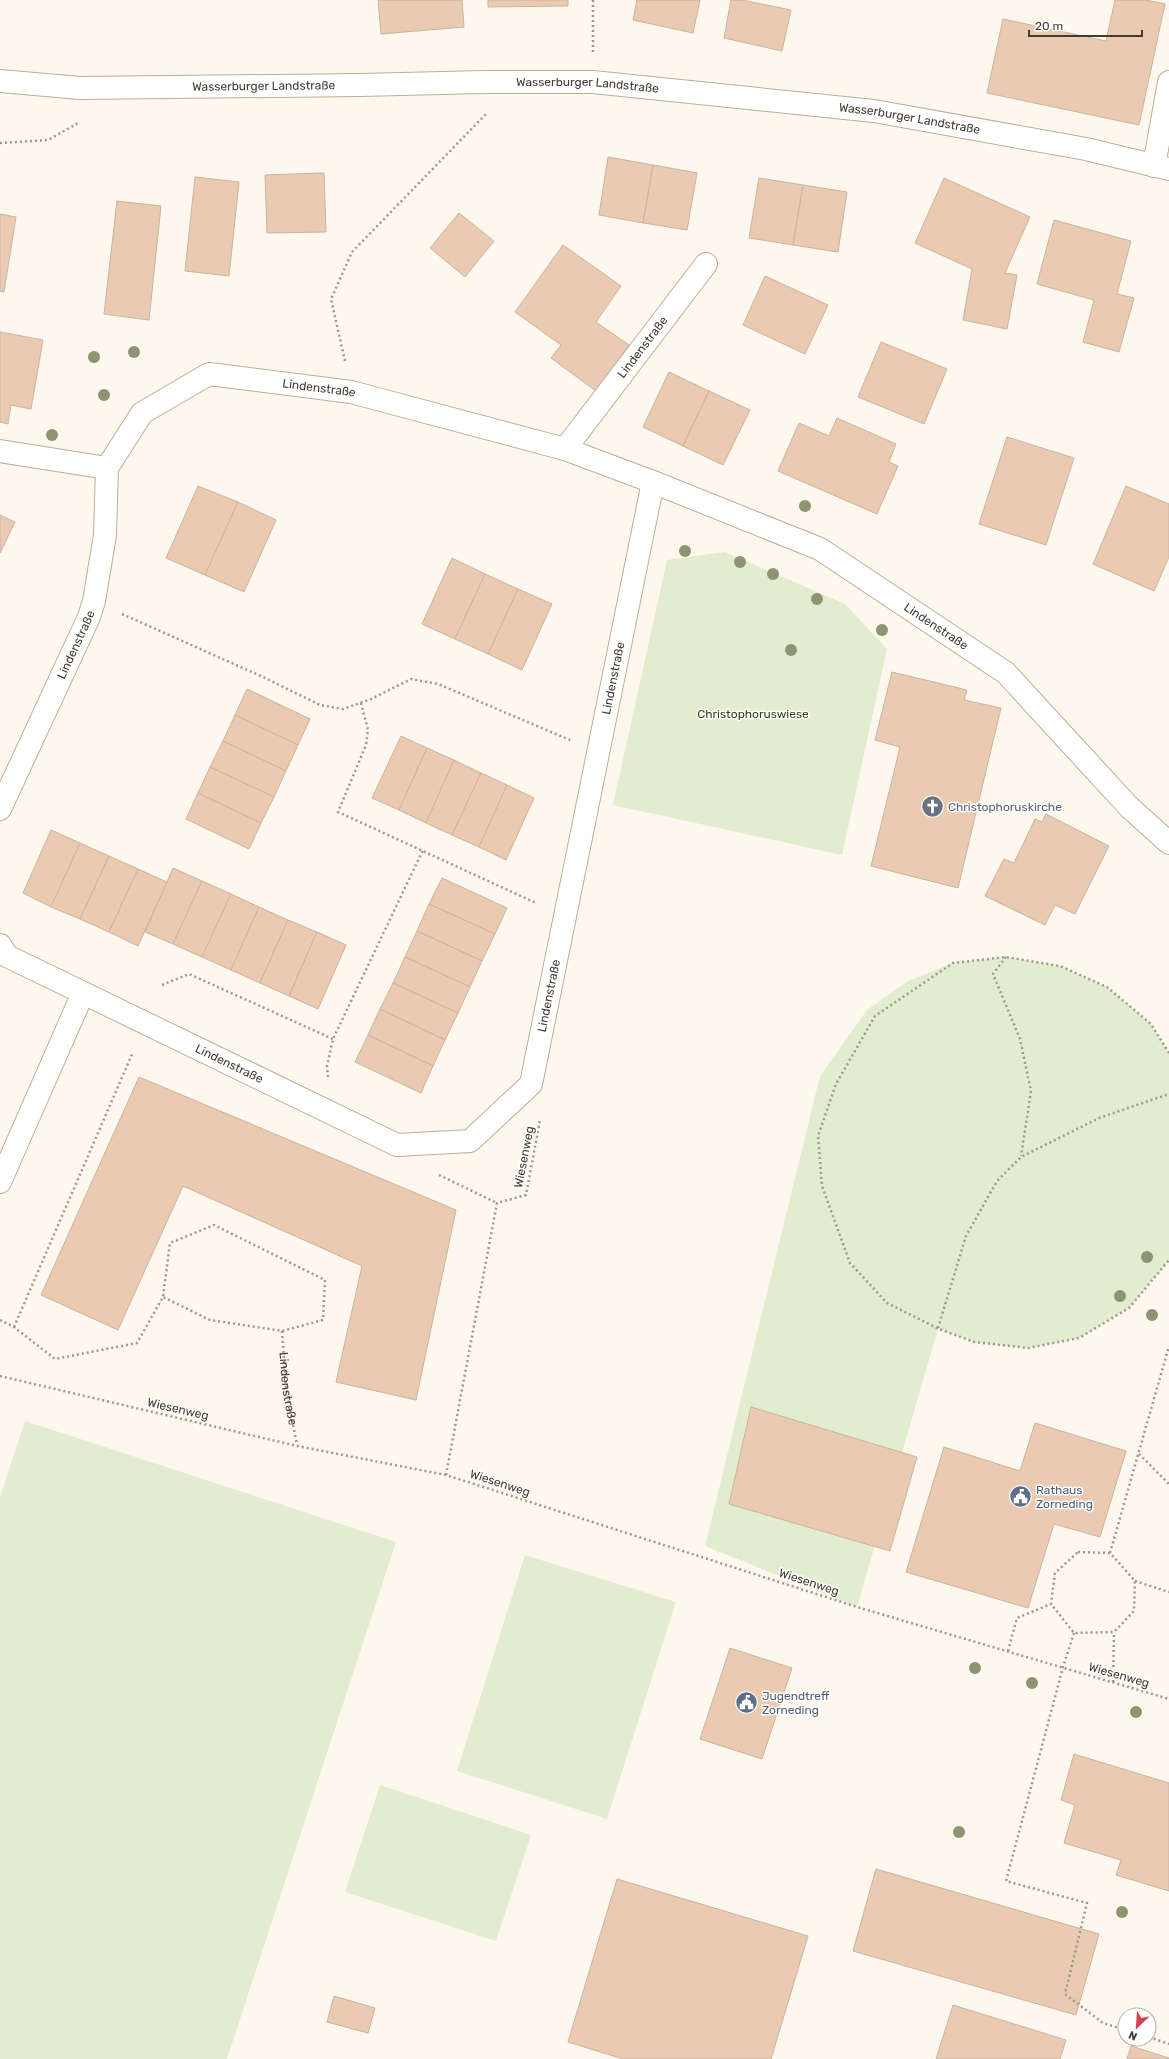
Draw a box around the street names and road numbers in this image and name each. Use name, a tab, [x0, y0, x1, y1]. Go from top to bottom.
street label: Wasserburger Landstraße	[516, 75, 660, 96]
street label: Wasserburger Landstraße	[192, 78, 336, 94]
street label: Wasserburger Landstraße	[838, 100, 981, 137]
street label: Lindenstraße	[615, 313, 671, 381]
street label: Lindenstraße	[282, 376, 358, 400]
street label: Lindenstraße	[901, 600, 971, 653]
street label: Lindenstraße	[54, 609, 98, 681]
street label: Lindenstraße	[599, 640, 627, 716]
street label: Lindenstraße	[535, 958, 563, 1033]
street label: Lindenstraße	[193, 1041, 266, 1086]
street label: Wiesenweg	[511, 1125, 537, 1189]
street label: Lindenstraße	[276, 1352, 300, 1427]
street label: Wiesenweg	[146, 1395, 210, 1423]
street label: Wiesenweg	[468, 1467, 532, 1499]
street label: Wiesenweg	[777, 1566, 841, 1598]
street label: Wiesenweg	[1087, 1660, 1151, 1690]

